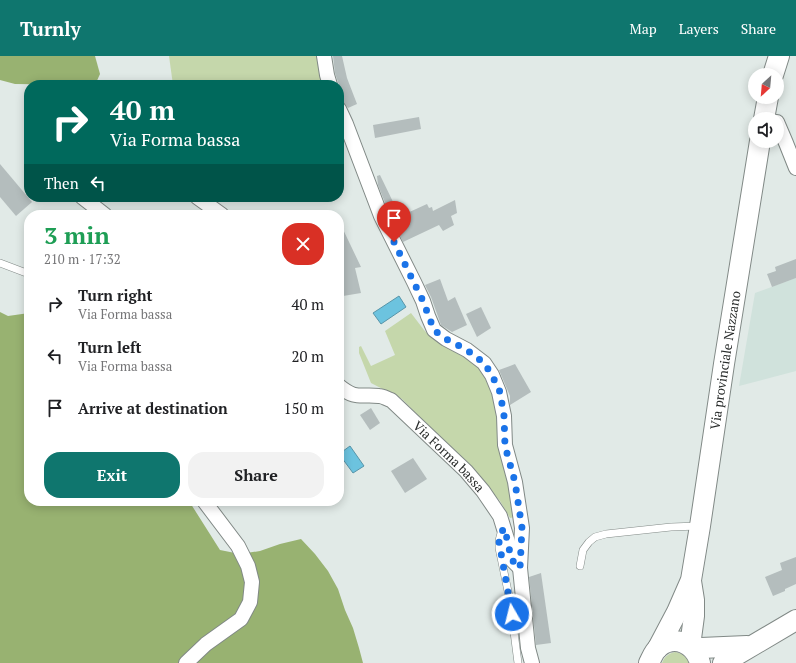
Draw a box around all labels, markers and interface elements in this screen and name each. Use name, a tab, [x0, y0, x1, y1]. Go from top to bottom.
text: Turnly	[20, 16, 81, 41]
text: Map	[630, 19, 657, 38]
text: Layers	[679, 19, 719, 38]
text: Share	[741, 19, 776, 38]
north arrow	[748, 68, 784, 104]
map controls	[748, 68, 784, 148]
text: 40 m	[110, 91, 175, 128]
icon: right	[44, 96, 96, 148]
button: sound	[748, 112, 784, 148]
text: Via Forma bassa	[110, 127, 240, 151]
icon: left	[87, 172, 109, 194]
text: Then	[44, 173, 79, 193]
pin	[377, 201, 411, 242]
icon: arrive	[383, 207, 405, 229]
text: 3 min	[44, 219, 110, 251]
button: close	[282, 223, 324, 265]
text: 210 m · 17:32	[44, 250, 121, 268]
text: Turn right	[78, 285, 153, 305]
street label: Via provinciale Nazzano	[705, 289, 745, 431]
icon: right	[44, 293, 66, 315]
text: 40 m	[291, 294, 324, 314]
text: Via Forma bassa	[78, 305, 172, 323]
text: Turn left	[78, 337, 142, 357]
icon: left	[44, 345, 66, 367]
text: 20 m	[291, 346, 324, 366]
text: Via Forma bassa	[78, 357, 172, 375]
icon: arrive	[44, 397, 66, 419]
text: Arrive at destination	[78, 398, 228, 418]
text: 150 m	[283, 398, 324, 418]
street label: Via Forma bassa	[409, 417, 489, 496]
button: Exit	[44, 452, 180, 498]
button: Share	[188, 452, 324, 498]
position arrow	[491, 593, 533, 635]

